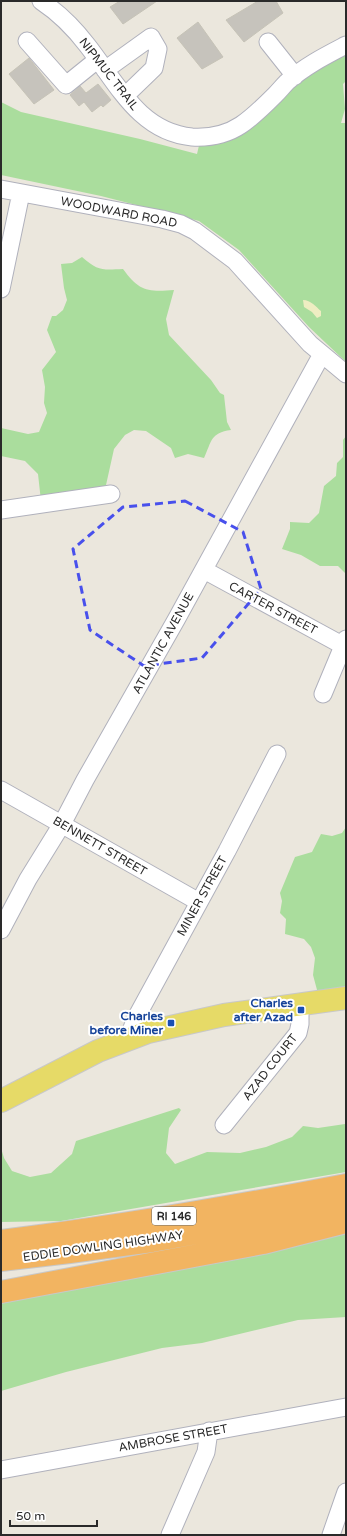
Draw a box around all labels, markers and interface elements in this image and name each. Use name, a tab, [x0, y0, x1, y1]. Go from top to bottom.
street label: NIPMUC TRAIL	[76, 35, 142, 113]
street label: WOODWARD ROAD	[60, 194, 178, 230]
street label: CARTER STREET	[226, 579, 320, 637]
street label: ATLANTIC AVENUE	[129, 590, 197, 696]
street label: BENNETT STREET	[51, 813, 150, 879]
street label: MINER STREET	[174, 853, 230, 938]
place label: Charles after Azad	[234, 996, 293, 1024]
marker: Charles after Azad	[296, 1005, 306, 1015]
place label: Charles before Miner	[90, 1009, 163, 1037]
marker: Charles before Miner	[166, 1018, 176, 1028]
street label: AZAD COURT	[240, 1030, 301, 1103]
road number: RI 146	[152, 1207, 196, 1225]
street label: EDDIE DOWLING HIGHWAY	[22, 1228, 184, 1264]
street label: AMBROSE STREET	[117, 1421, 229, 1455]
scale bar	[10, 1502, 97, 1528]
text: 50 m	[16, 1509, 45, 1523]

